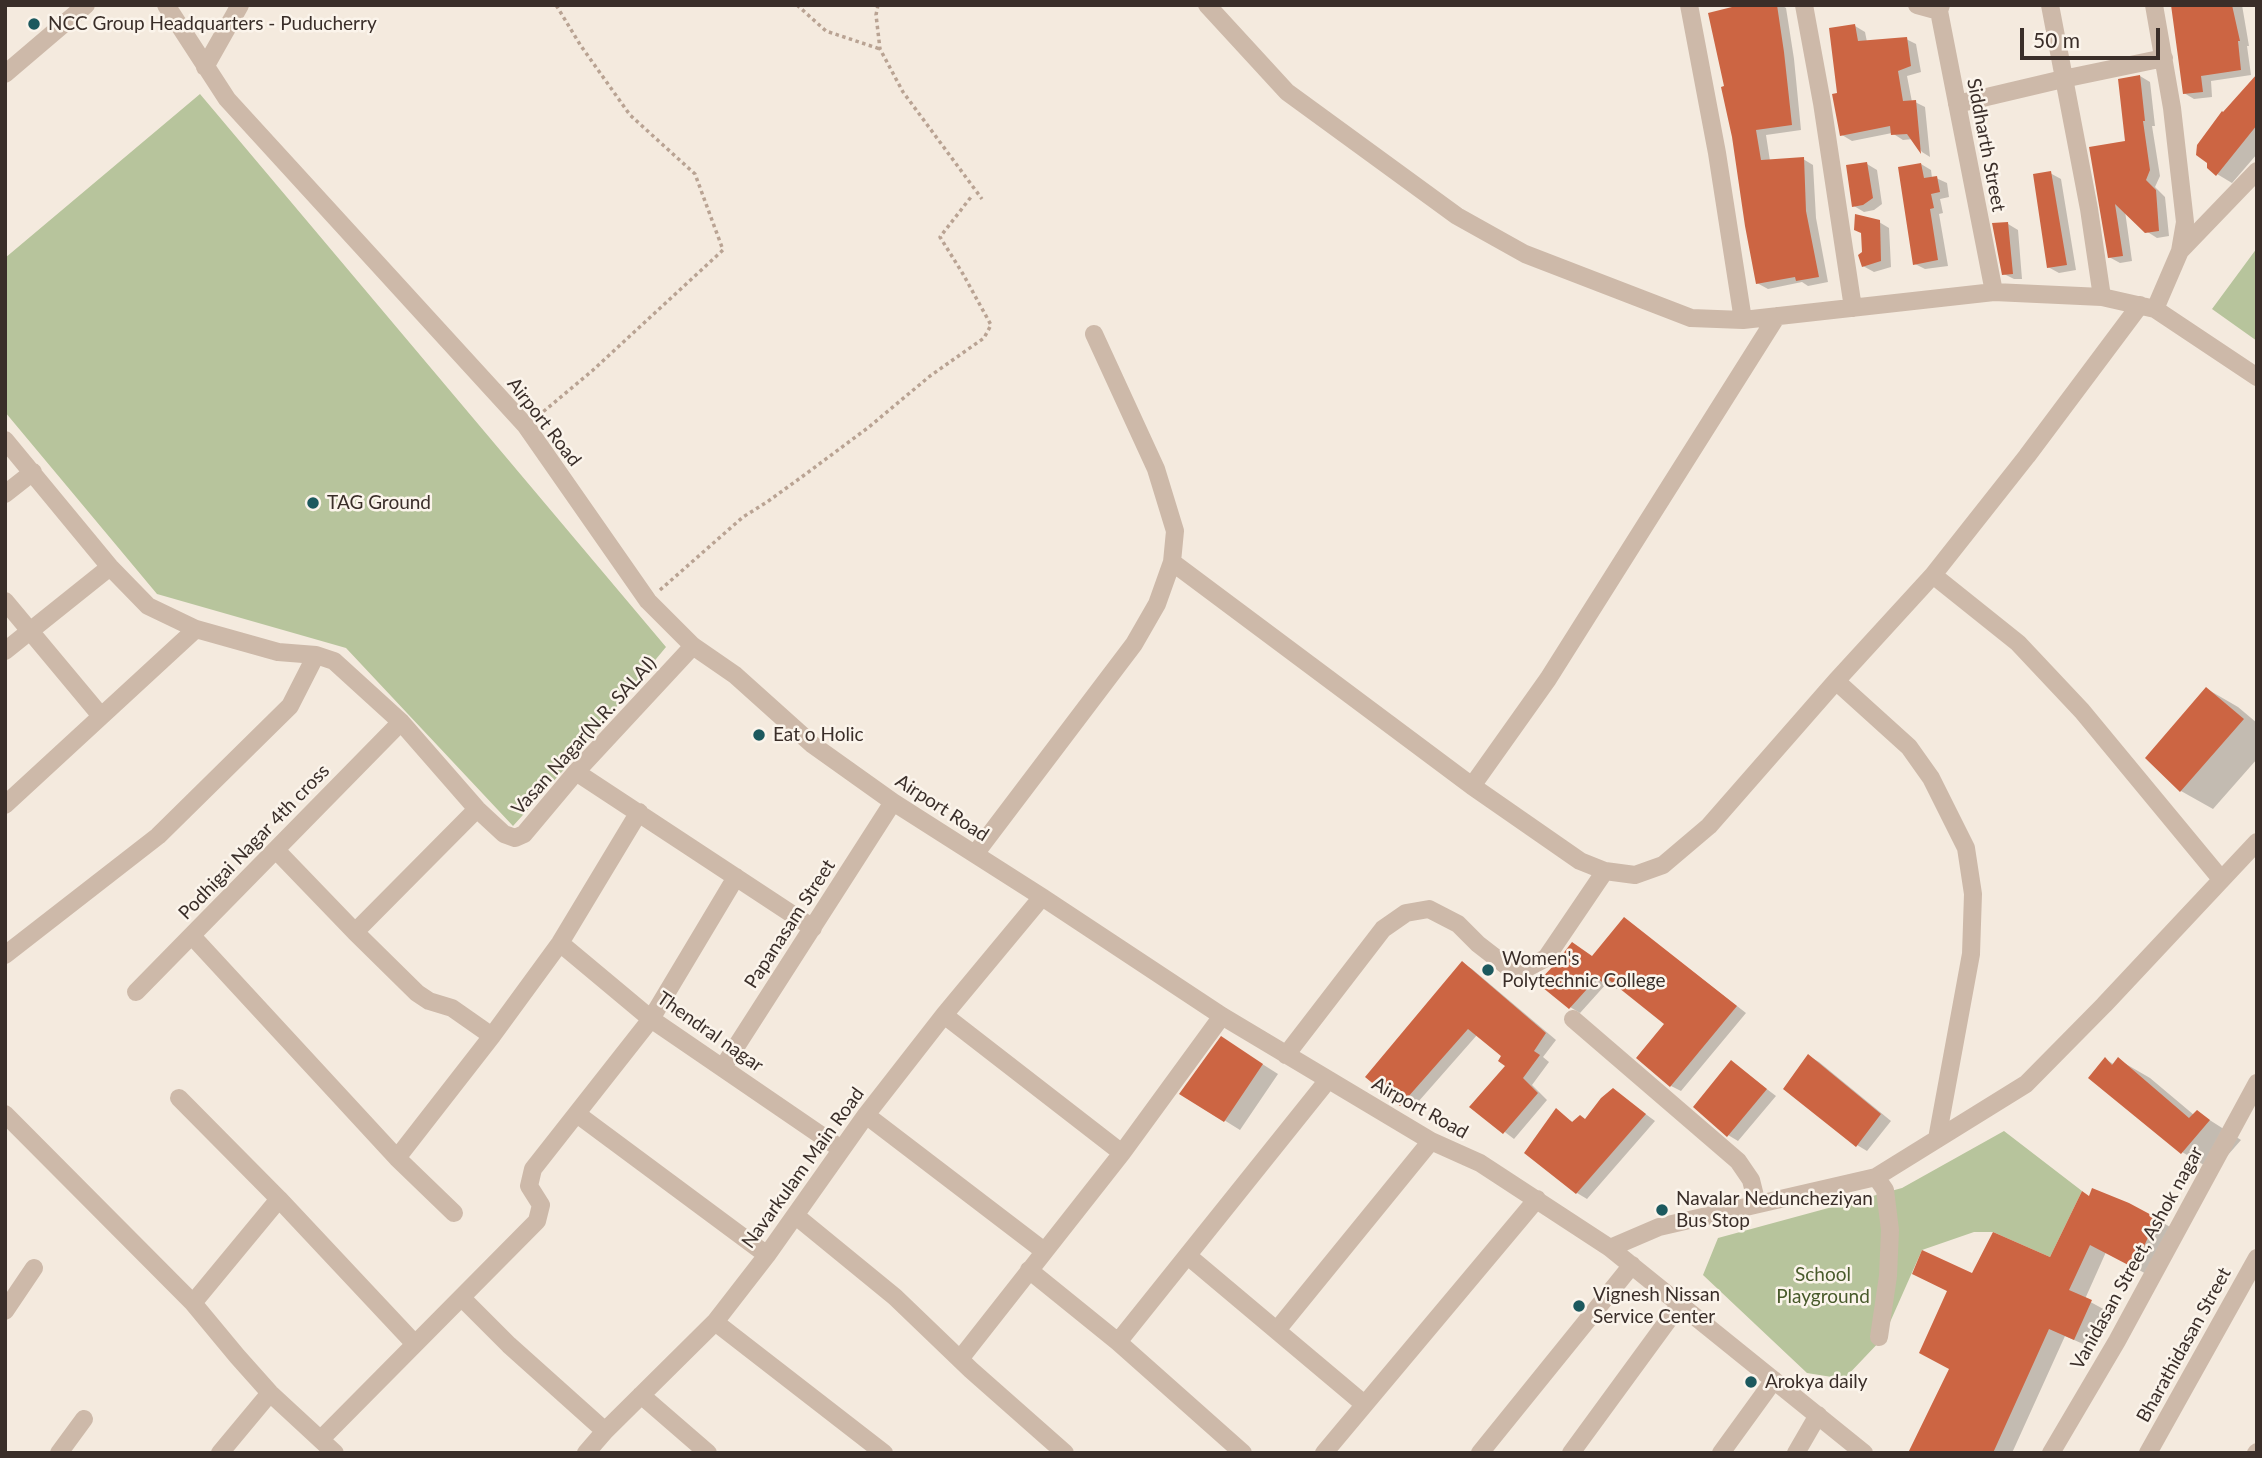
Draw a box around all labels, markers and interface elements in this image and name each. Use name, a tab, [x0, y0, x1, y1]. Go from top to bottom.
place label: NCC Group Headquarters - Puducherry	[48, 13, 377, 35]
scale bar	[2024, 14, 2164, 58]
marker: NCC Group Headquarters - Puducherry	[26, 16, 42, 32]
text: 50 m	[2033, 27, 2080, 52]
street label: Siddharth Street	[1962, 76, 2010, 214]
street label: Airport Road	[502, 373, 586, 471]
place label: TAG Ground	[327, 492, 431, 514]
marker: TAG Ground	[305, 495, 321, 511]
street label: Vasan Nagar(N.R. SALAI)	[507, 652, 661, 820]
place label: Eat o Holic	[773, 724, 864, 746]
marker: Eat o Holic	[751, 727, 767, 743]
street label: Podhigai Nagar 4th cross	[174, 760, 334, 924]
street label: Airport Road	[891, 769, 993, 847]
street label: Papanasam Street	[740, 855, 840, 993]
place label: Women's Polytechnic College	[1502, 948, 1666, 992]
marker: Women's Polytechnic College	[1480, 962, 1496, 978]
street label: Thendral nagar	[652, 987, 768, 1077]
street label: Airport Road	[1368, 1072, 1472, 1144]
street label: Navarkulam Main Road	[737, 1083, 869, 1253]
street label: Vanidasan Street, Ashok nagar	[2066, 1142, 2208, 1374]
place label: Navalar Neduncheziyan Bus Stop	[1676, 1188, 1873, 1232]
marker: Navalar Neduncheziyan Bus Stop	[1654, 1202, 1670, 1218]
park label: School Playground	[1776, 1264, 1870, 1308]
street label: Bharathidasan Street	[2132, 1264, 2236, 1426]
place label: Vignesh Nissan Service Center	[1593, 1284, 1720, 1328]
marker: Vignesh Nissan Service Center	[1571, 1298, 1587, 1314]
place label: Arokya daily	[1765, 1371, 1868, 1393]
marker: Arokya daily	[1743, 1374, 1759, 1390]

